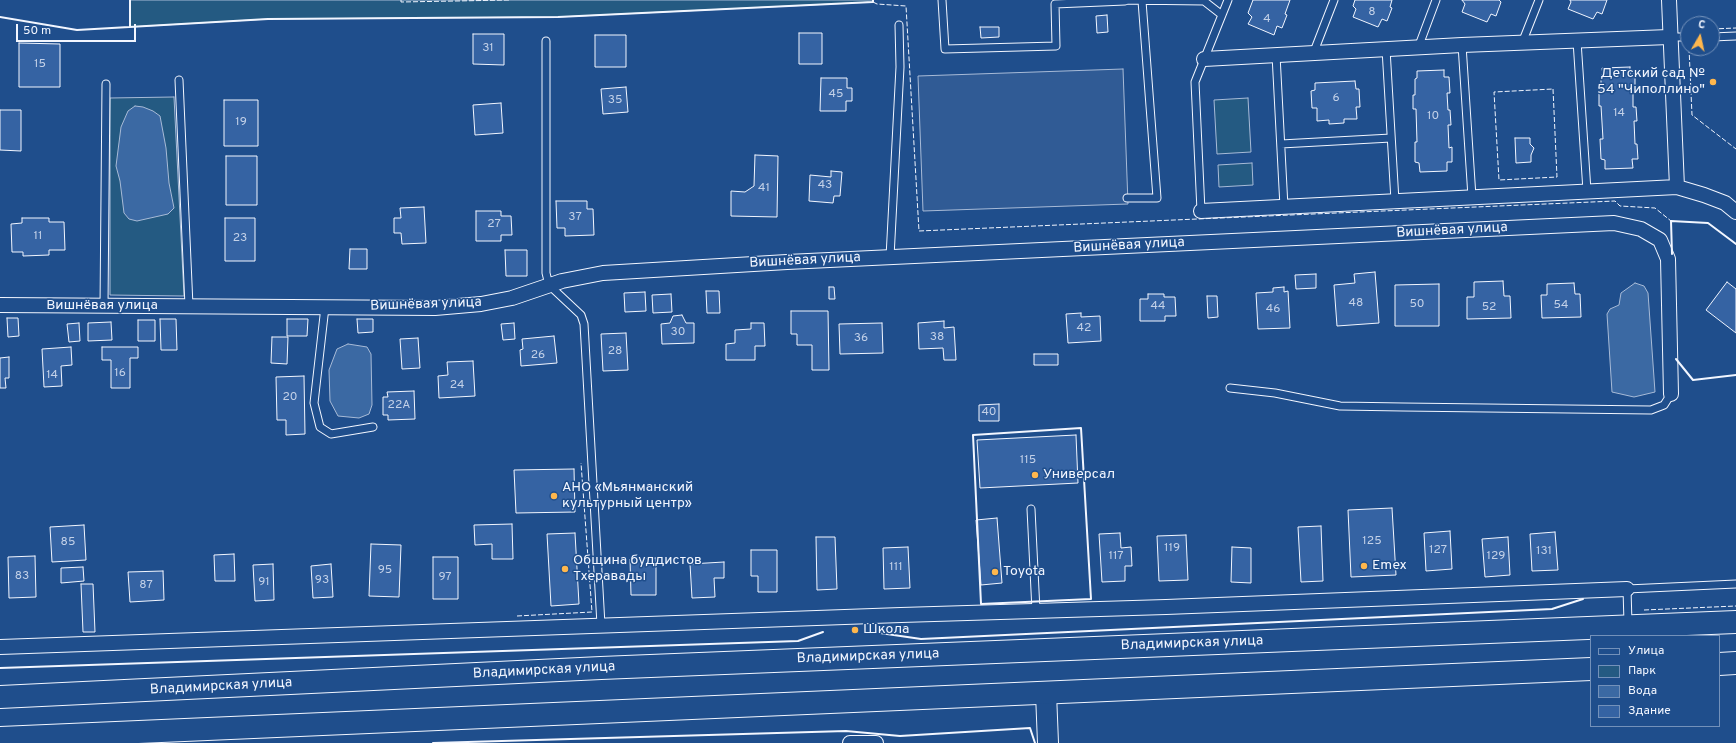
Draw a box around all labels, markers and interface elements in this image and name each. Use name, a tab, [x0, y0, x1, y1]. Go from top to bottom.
house number: 8	[1368, 6, 1376, 20]
house number: 4	[1263, 13, 1271, 27]
scale bar	[18, 16, 138, 42]
north arrow	[1680, 16, 1720, 56]
text: С	[1697, 18, 1706, 33]
text: 50 m	[23, 23, 51, 39]
house number: 31	[482, 42, 494, 56]
house number: 15	[34, 58, 46, 72]
place label: Детский сад № 54 "Чиполлино"	[1597, 66, 1705, 98]
marker: Детский сад № 54 "Чиполлино"	[1708, 77, 1718, 87]
house number: 45	[829, 88, 843, 102]
house number: 6	[1332, 92, 1340, 106]
house number: 35	[608, 94, 622, 108]
house number: 14	[1613, 107, 1625, 121]
house number: 10	[1427, 110, 1439, 124]
house number: 19	[235, 116, 247, 130]
house number: 43	[818, 179, 832, 193]
house number: 41	[758, 182, 770, 196]
house number: 37	[568, 211, 582, 225]
house number: 27	[487, 218, 501, 232]
street label: Вишнёвая улица	[1396, 220, 1508, 242]
house number: 11	[34, 230, 42, 244]
house number: 23	[233, 232, 247, 246]
street label: Вишнёвая улица	[1073, 235, 1185, 257]
street label: Вишнёвая улица	[749, 250, 861, 272]
street label: Вишнёвая улица	[370, 295, 482, 315]
house number: 48	[1349, 297, 1363, 311]
street label: Вишнёвая улица	[46, 298, 158, 314]
house number: 50	[1409, 298, 1425, 312]
house number: 54	[1553, 299, 1569, 313]
house number: 44	[1151, 300, 1165, 314]
house number: 52	[1482, 301, 1496, 315]
house number: 46	[1266, 303, 1280, 317]
house number: 42	[1077, 322, 1091, 336]
house number: 30	[671, 326, 685, 340]
house number: 38	[930, 331, 944, 345]
house number: 36	[854, 332, 868, 346]
house number: 28	[608, 345, 622, 359]
house number: 26	[531, 349, 545, 363]
house number: 16	[114, 367, 126, 381]
house number: 14	[46, 369, 58, 383]
house number: 24	[450, 379, 464, 393]
house number: 20	[282, 391, 298, 405]
house number: 22А	[388, 399, 410, 413]
house number: 40	[981, 406, 997, 420]
house number: 115	[1020, 454, 1036, 468]
place label: Универсал	[1043, 467, 1115, 483]
marker: Универсал	[1030, 470, 1040, 480]
place label: АНО «Мьянманский культурный центр»	[562, 480, 693, 512]
marker: АНО «Мьянманский культурный центр»	[549, 491, 559, 501]
house number: 125	[1362, 535, 1382, 549]
house number: 85	[61, 536, 75, 550]
house number: 119	[1164, 542, 1180, 556]
house number: 127	[1429, 544, 1447, 558]
house number: 131	[1536, 545, 1552, 559]
house number: 117	[1108, 550, 1124, 564]
house number: 129	[1487, 550, 1505, 564]
place label: Община буддистов Тхеравады	[573, 553, 702, 586]
place label: Emex	[1372, 558, 1407, 574]
house number: 111	[889, 561, 903, 575]
marker: Emex	[1359, 561, 1369, 571]
house number: 95	[378, 564, 392, 578]
marker: Община буддистов Тхеравады	[560, 564, 570, 574]
place label: Toyota	[1003, 564, 1045, 580]
marker: Toyota	[990, 567, 1000, 577]
house number: 83	[15, 570, 29, 584]
house number: 97	[438, 571, 452, 585]
house number: 93	[315, 574, 329, 588]
house number: 91	[258, 576, 270, 590]
house number: 87	[139, 579, 153, 593]
place label: Школа	[863, 622, 909, 638]
marker: Школа	[850, 625, 860, 635]
street label: Владимирская улица	[1120, 633, 1264, 655]
legend	[1590, 635, 1720, 727]
text: Улица	[1628, 643, 1664, 659]
street label: Владимирская улица	[796, 646, 940, 668]
street label: Владимирская улица	[472, 659, 616, 683]
text: Парк	[1628, 663, 1656, 679]
street label: Владимирская улица	[149, 675, 293, 699]
text: Вода	[1628, 683, 1657, 699]
text: Здание	[1628, 703, 1671, 719]

